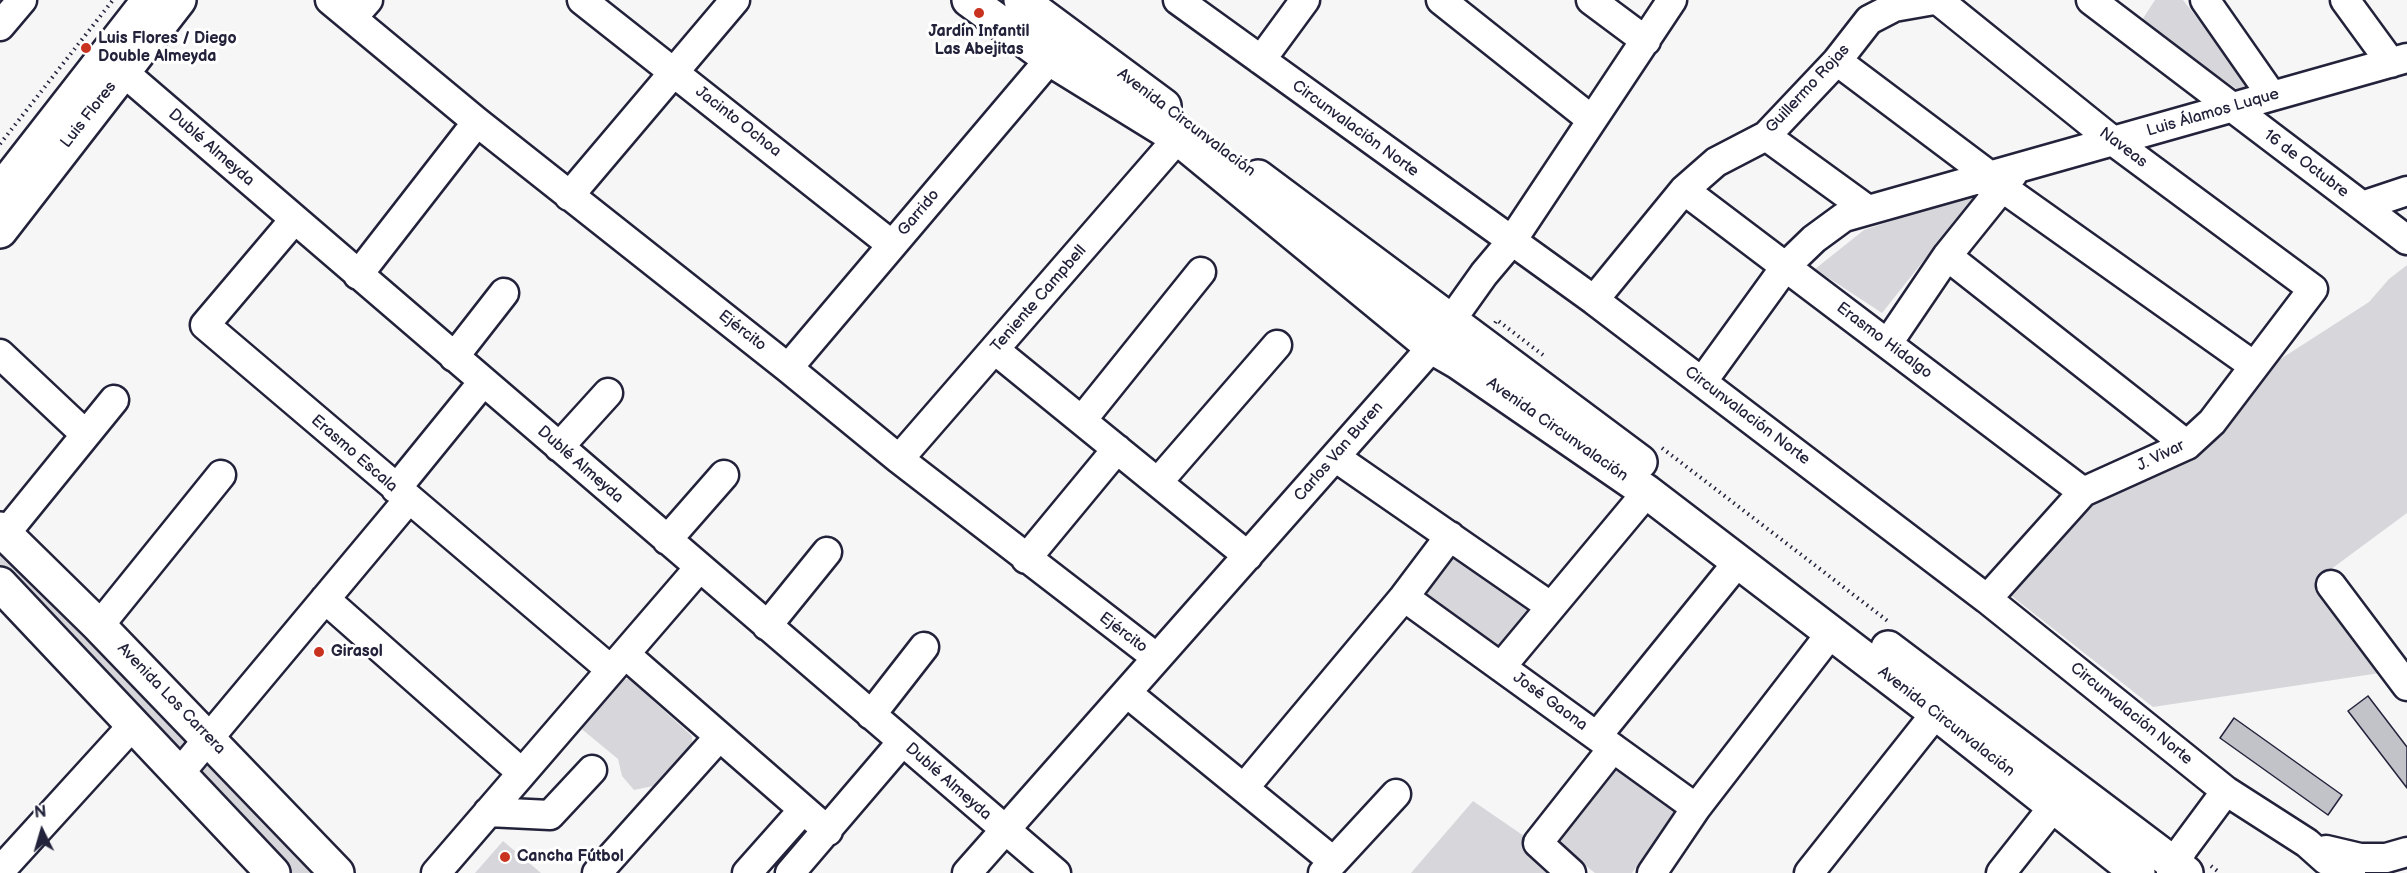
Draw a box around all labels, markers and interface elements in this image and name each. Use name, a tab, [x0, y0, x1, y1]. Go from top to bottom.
marker: Jardín Infantil Las Abejitas	[972, 6, 986, 20]
place label: Jardín Infantil Las Abejitas	[929, 22, 1029, 60]
place label: Luis Flores / Diego Double Almeyda	[98, 29, 237, 67]
marker: Luis Flores / Diego Double Almeyda	[79, 41, 93, 55]
street label: Guillermo Rojas	[1762, 41, 1854, 137]
street label: Avenida Circunvalación	[1113, 65, 1259, 181]
street label: Circunvalación Norte	[1288, 77, 1422, 181]
street label: Luis Flores	[57, 78, 121, 152]
street label: Jacinto Ochoa	[691, 83, 785, 161]
street label: Luis Álamos Luque	[2145, 85, 2281, 141]
street label: Dublé Almeyda	[164, 105, 258, 191]
street label: Naveas	[2095, 124, 2151, 172]
street label: 16 de Octubre	[2260, 126, 2352, 202]
street label: Garrido	[894, 186, 944, 240]
street label: Teniente Campbell	[987, 242, 1091, 356]
street label: Erasmo Hidalgo	[1832, 299, 1936, 383]
street label: Ejército	[714, 306, 770, 356]
street label: Circunvalación Norte	[1681, 363, 1813, 469]
street label: Avenida Circunvalación	[1483, 374, 1631, 486]
street label: Carlos Van Buren	[1290, 398, 1388, 506]
street label: Erasmo Escala	[307, 411, 401, 497]
street label: Dublé Almeyda	[533, 422, 627, 508]
street label: J. Vivar	[2134, 436, 2188, 476]
street label: Ejército	[1095, 609, 1151, 657]
street label: Avenida Los Carrera	[113, 639, 229, 759]
place label: Girasol	[331, 642, 383, 662]
marker: Girasol	[312, 645, 326, 659]
street label: Circunvalación Norte	[2066, 659, 2196, 769]
street label: Avenida Circunvalación	[1874, 663, 2018, 781]
street label: José Gaona	[1509, 669, 1591, 735]
street label: Dublé Almeyda	[901, 739, 995, 825]
north arrow	[12, 801, 72, 861]
text: N	[34, 803, 47, 823]
place label: Cancha Fútbol	[517, 847, 624, 867]
marker: Cancha Fútbol	[498, 850, 512, 864]

